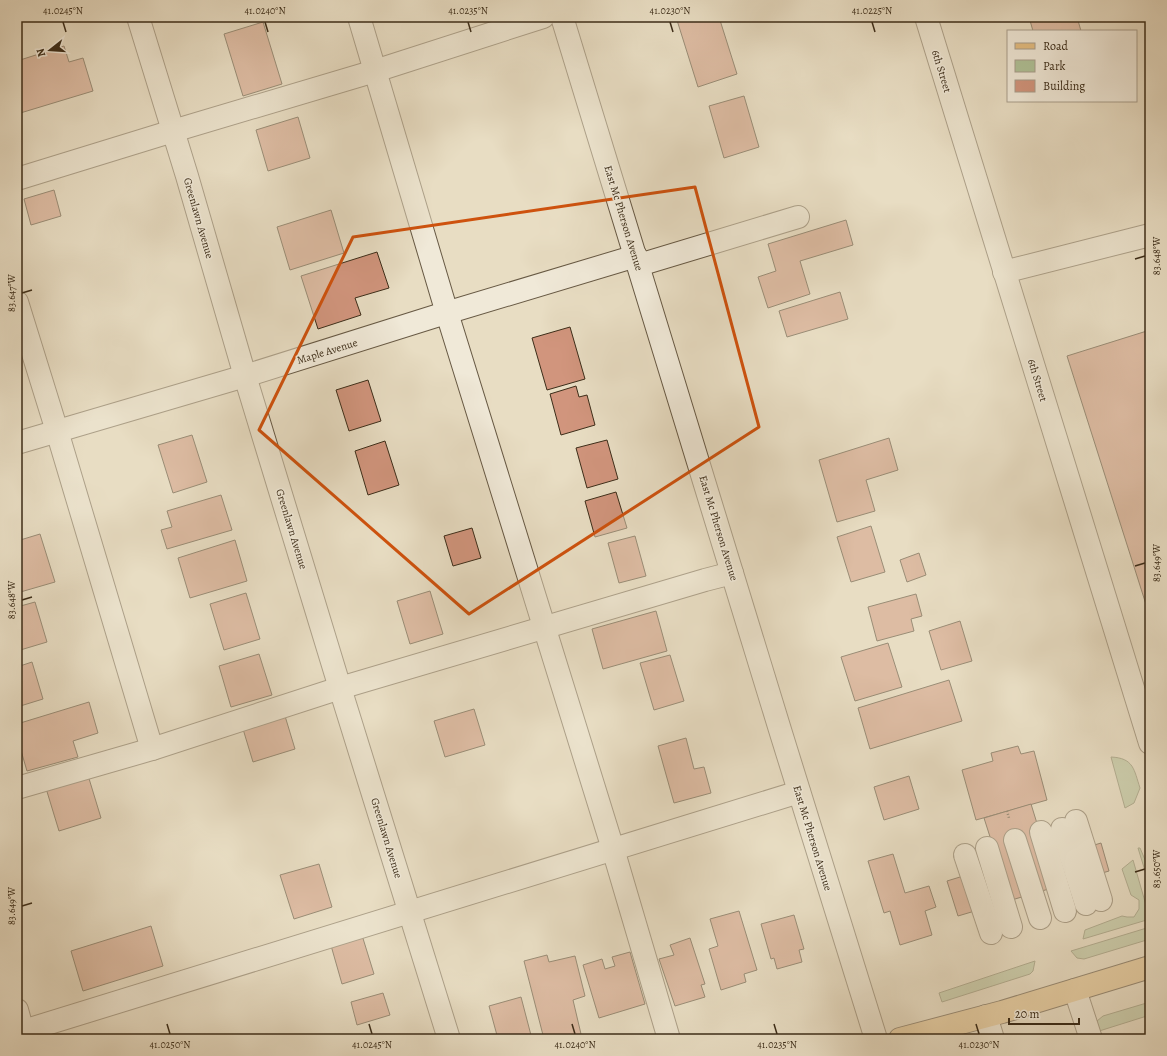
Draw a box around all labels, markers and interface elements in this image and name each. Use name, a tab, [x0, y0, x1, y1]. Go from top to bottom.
text: 41.0245°N	[43, 4, 83, 17]
text: 41.0240°N	[244, 4, 286, 17]
text: 41.0235°N	[448, 4, 488, 17]
text: 41.0230°N	[650, 4, 690, 17]
text: 41.0225°N	[852, 4, 892, 17]
north arrow	[30, 30, 70, 70]
legend	[1007, 30, 1137, 102]
text: Road	[1043, 38, 1069, 54]
text: N	[33, 47, 49, 59]
street label: 6th Street	[928, 48, 955, 95]
text: Park	[1043, 58, 1066, 74]
text: Building	[1043, 78, 1085, 94]
street label: East Mc Pherson Avenue	[600, 164, 647, 273]
street label: Greenlawn Avenue	[180, 176, 217, 260]
text: 83.648°W	[1150, 236, 1163, 275]
text: 83.647°W	[5, 273, 18, 312]
street label: Maple Avenue	[295, 335, 359, 368]
street label: 6th Street	[1024, 357, 1051, 404]
street label: East Mc Pherson Avenue	[695, 474, 742, 583]
street label: Greenlawn Avenue	[272, 487, 311, 571]
text: 83.649°W	[1150, 543, 1163, 582]
text: 83.648°W	[5, 580, 18, 619]
street label: East Mc Pherson Avenue	[789, 784, 836, 893]
street label: Greenlawn Avenue	[367, 796, 406, 880]
text: 83.650°W	[1150, 849, 1163, 888]
text: 83.649°W	[5, 886, 18, 925]
scale bar	[1009, 1000, 1079, 1026]
text: 20 m	[1015, 1006, 1039, 1022]
text: 41.0250°N	[150, 1038, 190, 1051]
text: 41.0245°N	[352, 1038, 392, 1051]
text: 41.0240°N	[554, 1038, 596, 1051]
text: 41.0235°N	[757, 1038, 797, 1051]
text: 41.0230°N	[959, 1038, 999, 1051]

